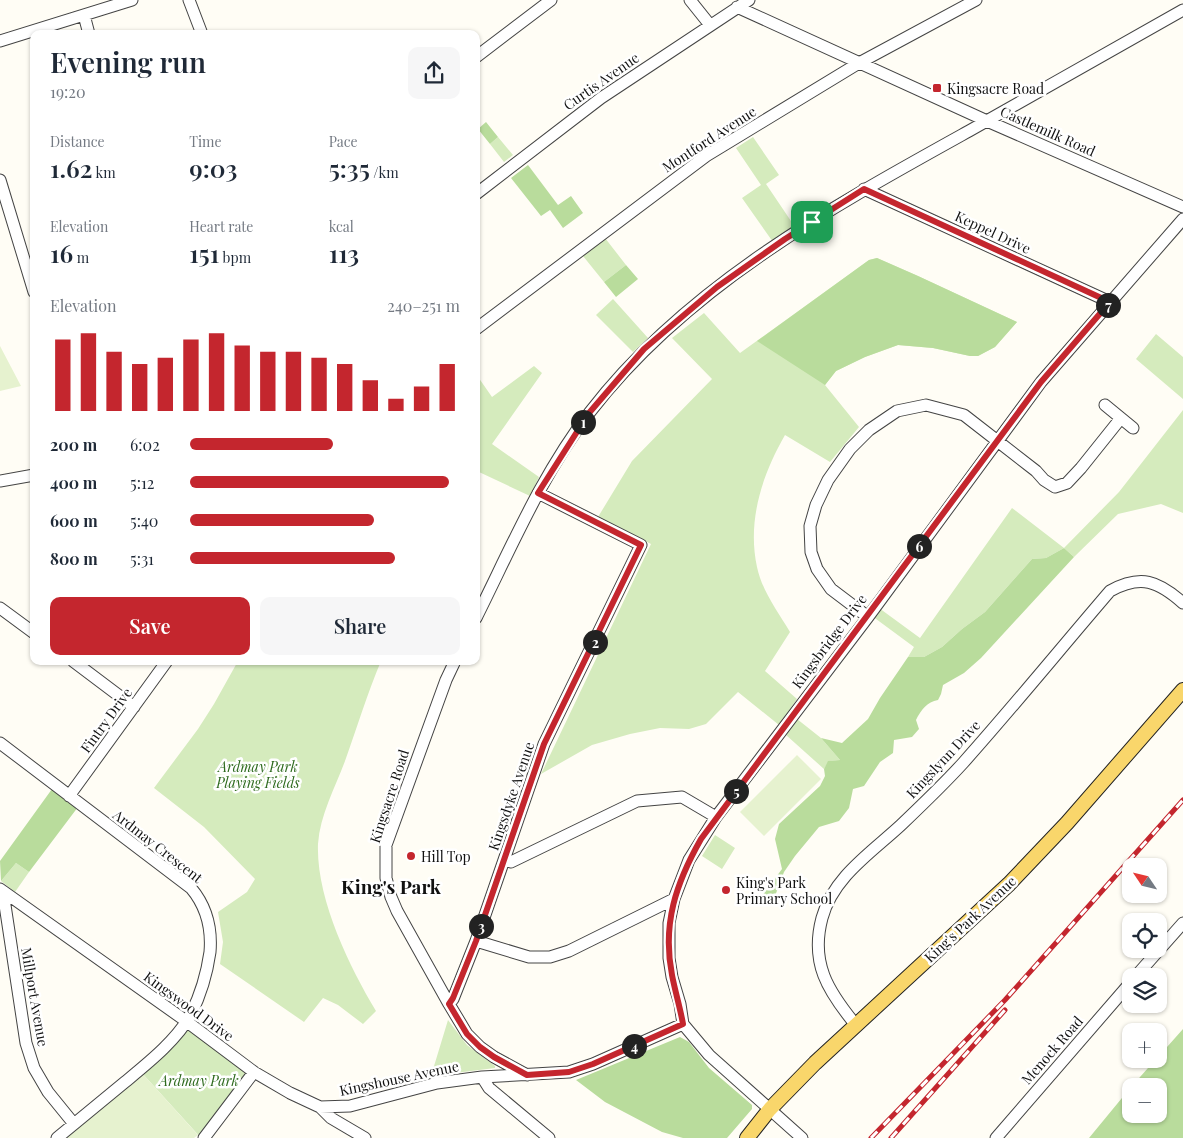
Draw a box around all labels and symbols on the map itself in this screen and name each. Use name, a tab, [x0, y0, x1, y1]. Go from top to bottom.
street label: Curtis Avenue	[559, 48, 643, 114]
place label: Kingsacre Road	[947, 79, 1044, 98]
marker: Kingsacre Road	[931, 82, 943, 94]
street label: Montford Avenue	[658, 102, 760, 176]
street label: Castlemilk Road	[997, 102, 1099, 160]
pin	[791, 201, 833, 243]
street label: Keppel Drive	[952, 206, 1034, 258]
pin: 7	[1096, 292, 1120, 318]
pin: 1	[570, 410, 596, 434]
pin: 6	[906, 534, 932, 558]
street label: Kingsbridge Drive	[787, 590, 871, 692]
pin: 2	[582, 630, 608, 654]
street label: Fintry Drive	[76, 684, 136, 756]
street label: Kingslynn Drive	[902, 716, 984, 802]
street label: Kingsdyke Avenue	[484, 739, 538, 853]
street label: Kingsacre Road	[365, 747, 413, 845]
park label: Ardmay Park Playing Fields	[215, 757, 300, 792]
pin: 5	[724, 778, 748, 804]
street label: Ardmay Crescent	[109, 804, 207, 888]
place label: Hill Top	[421, 847, 471, 866]
marker: Hill Top	[405, 850, 417, 862]
north arrow	[1122, 858, 1168, 902]
street label: King's Park Avenue	[920, 871, 1020, 967]
district label: King's Park	[341, 873, 442, 899]
place label: King's Park Primary School	[736, 873, 832, 908]
marker: King's Park Primary School	[720, 884, 732, 896]
pin: 3	[468, 914, 494, 938]
street label: Millport Avenue	[17, 946, 53, 1048]
street label: Kingswood Drive	[140, 967, 238, 1045]
street label: Menock Road	[1017, 1012, 1087, 1088]
pin: 4	[622, 1034, 646, 1058]
street label: Kingshouse Avenue	[338, 1056, 460, 1100]
park label: Ardmay Park	[157, 1071, 239, 1090]

